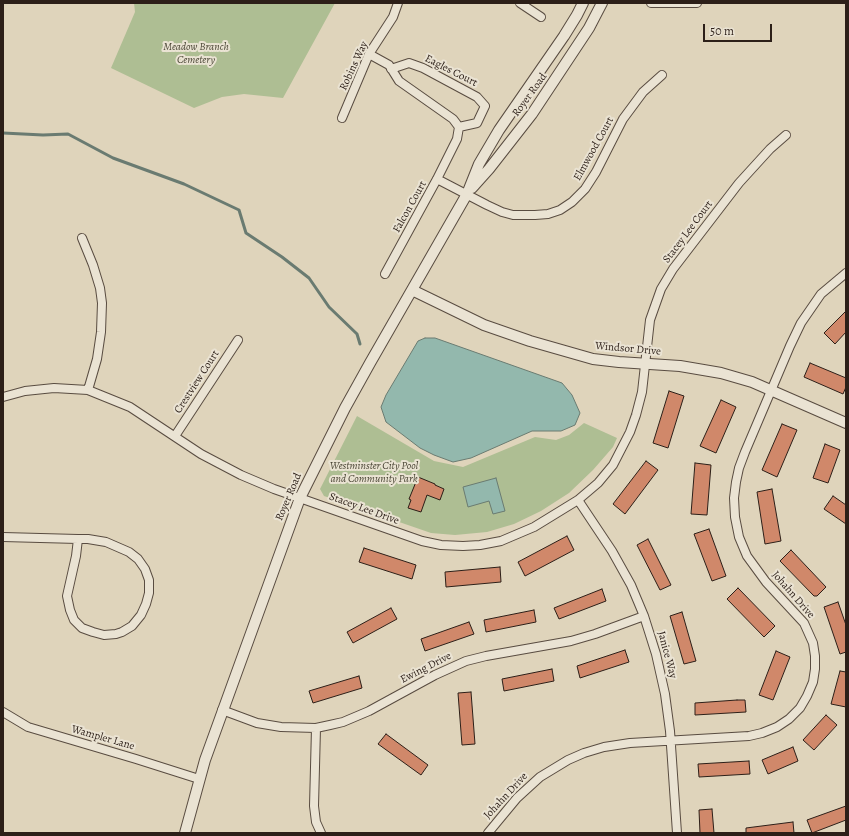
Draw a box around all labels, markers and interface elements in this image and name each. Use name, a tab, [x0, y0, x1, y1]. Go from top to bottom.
scale bar	[705, 16, 774, 42]
text: 50 m	[710, 23, 734, 39]
street label: Robins Way	[337, 39, 371, 93]
park label: Meadow Branch Cemetery	[163, 40, 229, 66]
street label: Eagles Court	[423, 52, 479, 90]
street label: Royer Road	[510, 71, 550, 119]
street label: Elmwood Court	[571, 115, 617, 183]
street label: Falcon Court	[390, 179, 430, 235]
street label: Stacey Lee Court	[660, 198, 716, 266]
street label: Windsor Drive	[595, 340, 661, 358]
street label: Crestview Court	[172, 348, 222, 416]
park label: Westminster City Pool and Community Park	[330, 459, 418, 485]
street label: Royer Road	[273, 471, 305, 523]
street label: Stacey Lee Drive	[327, 490, 401, 528]
street label: Johahn Drive	[769, 569, 817, 621]
street label: Janice Way	[654, 630, 680, 680]
street label: Ewing Drive	[398, 650, 454, 686]
street label: Wampler Lane	[70, 723, 136, 753]
street label: Johahn Drive	[481, 770, 531, 822]

